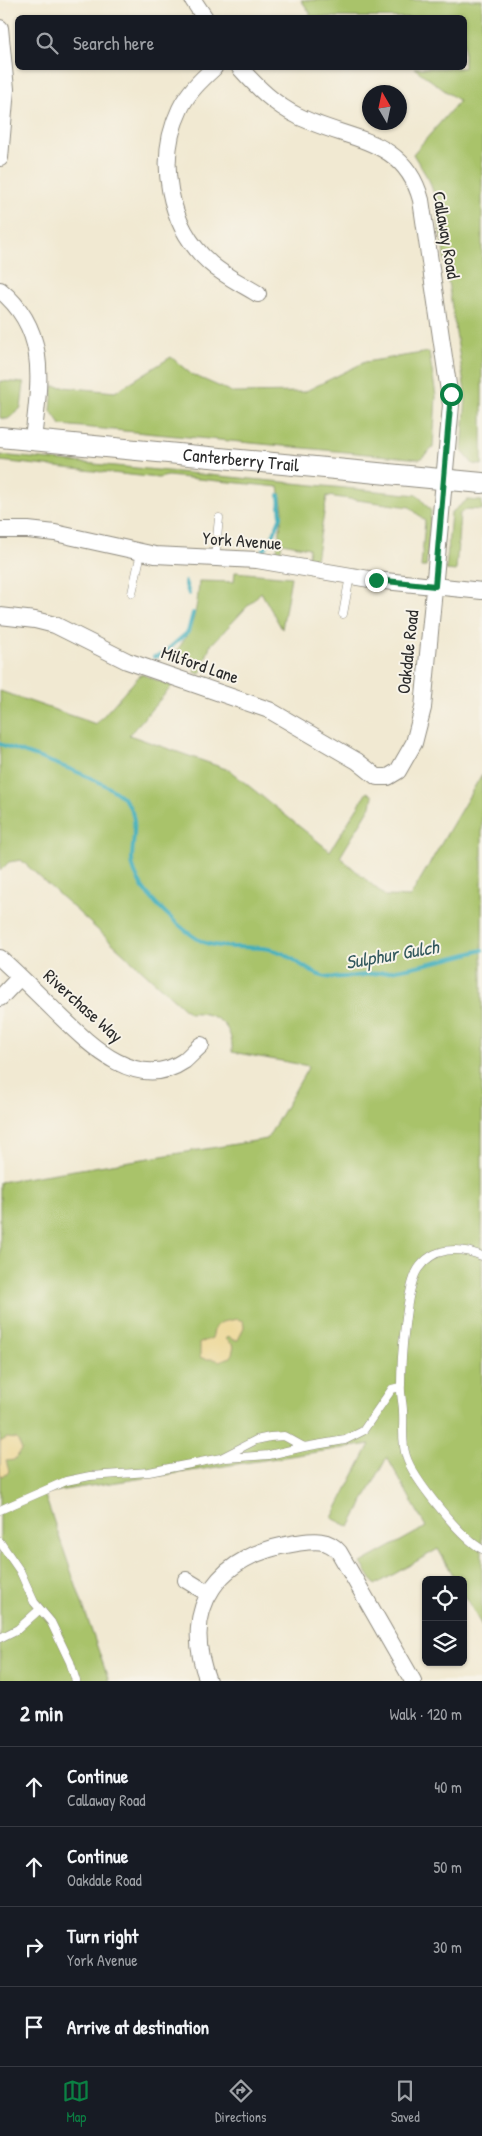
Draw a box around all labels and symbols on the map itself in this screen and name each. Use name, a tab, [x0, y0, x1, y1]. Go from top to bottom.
north arrow	[362, 85, 407, 130]
street label: Callaway Road	[427, 189, 466, 281]
route start	[440, 383, 463, 406]
street label: Canterberry Trail	[182, 441, 301, 478]
street label: York Avenue	[202, 525, 283, 556]
route end	[365, 569, 388, 592]
street label: Oakdale Road	[391, 609, 424, 695]
street label: Milford Lane	[158, 640, 242, 689]
water label: Sulphur Gulch	[344, 933, 442, 975]
street label: Riverchase Way	[38, 963, 129, 1048]

